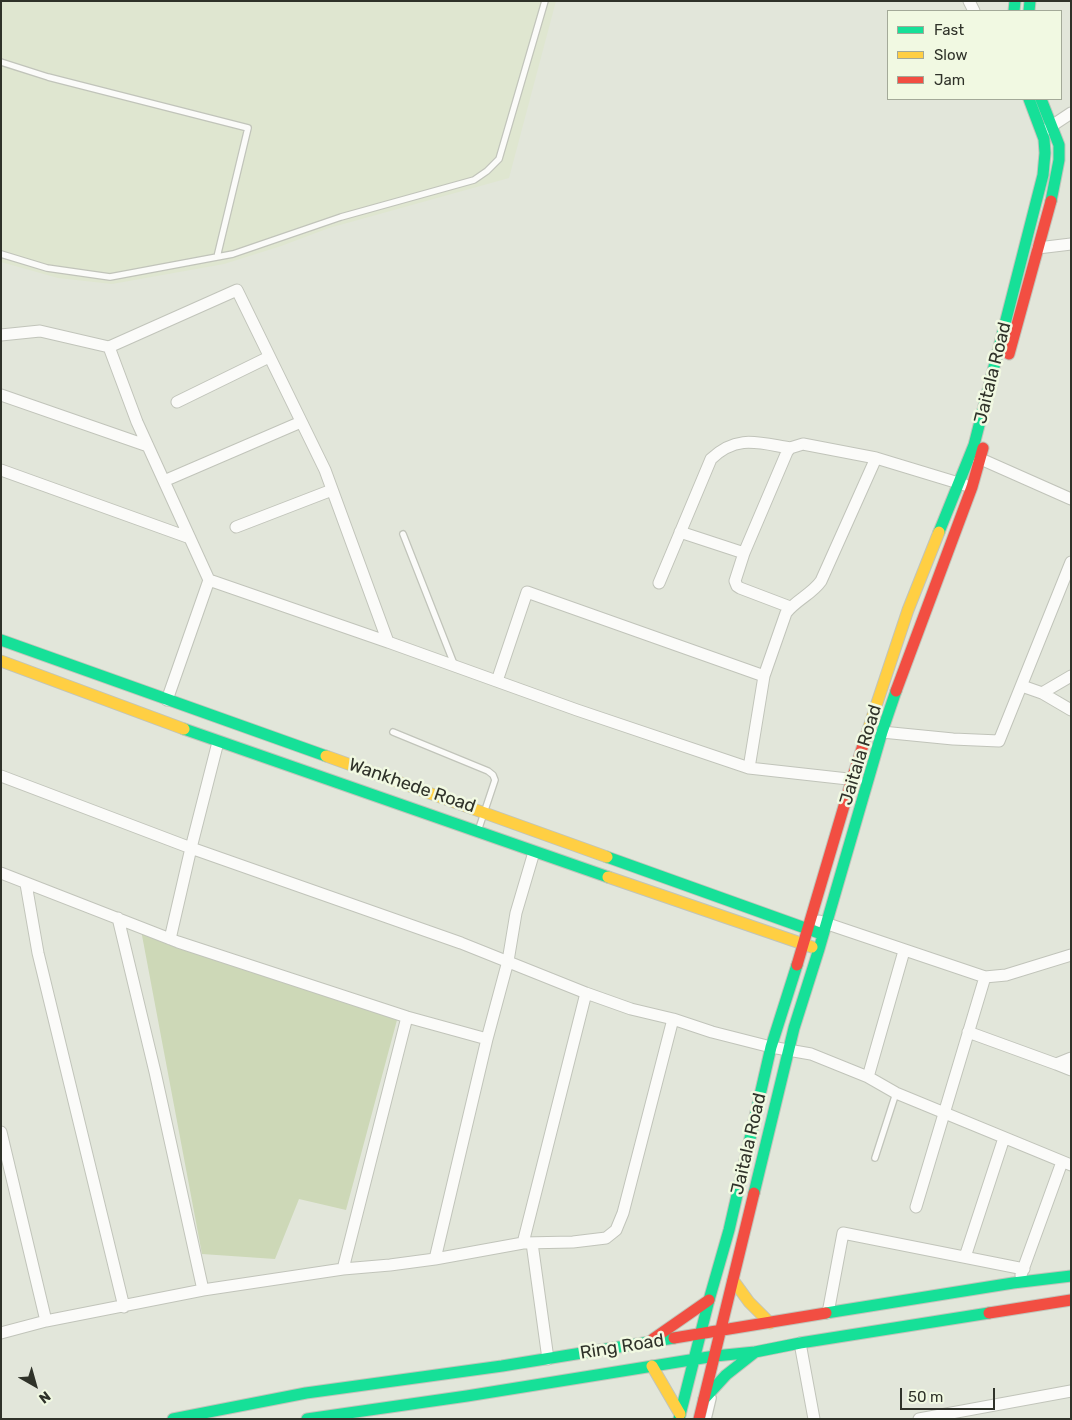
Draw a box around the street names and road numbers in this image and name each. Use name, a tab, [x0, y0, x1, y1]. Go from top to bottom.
street label: Jaitala Road	[970, 320, 1016, 426]
street label: Jaitala Road	[835, 702, 887, 808]
street label: Wankhede Road	[346, 754, 478, 818]
street label: Jaitala Road	[727, 1091, 771, 1197]
street label: Ring Road	[578, 1330, 666, 1364]

